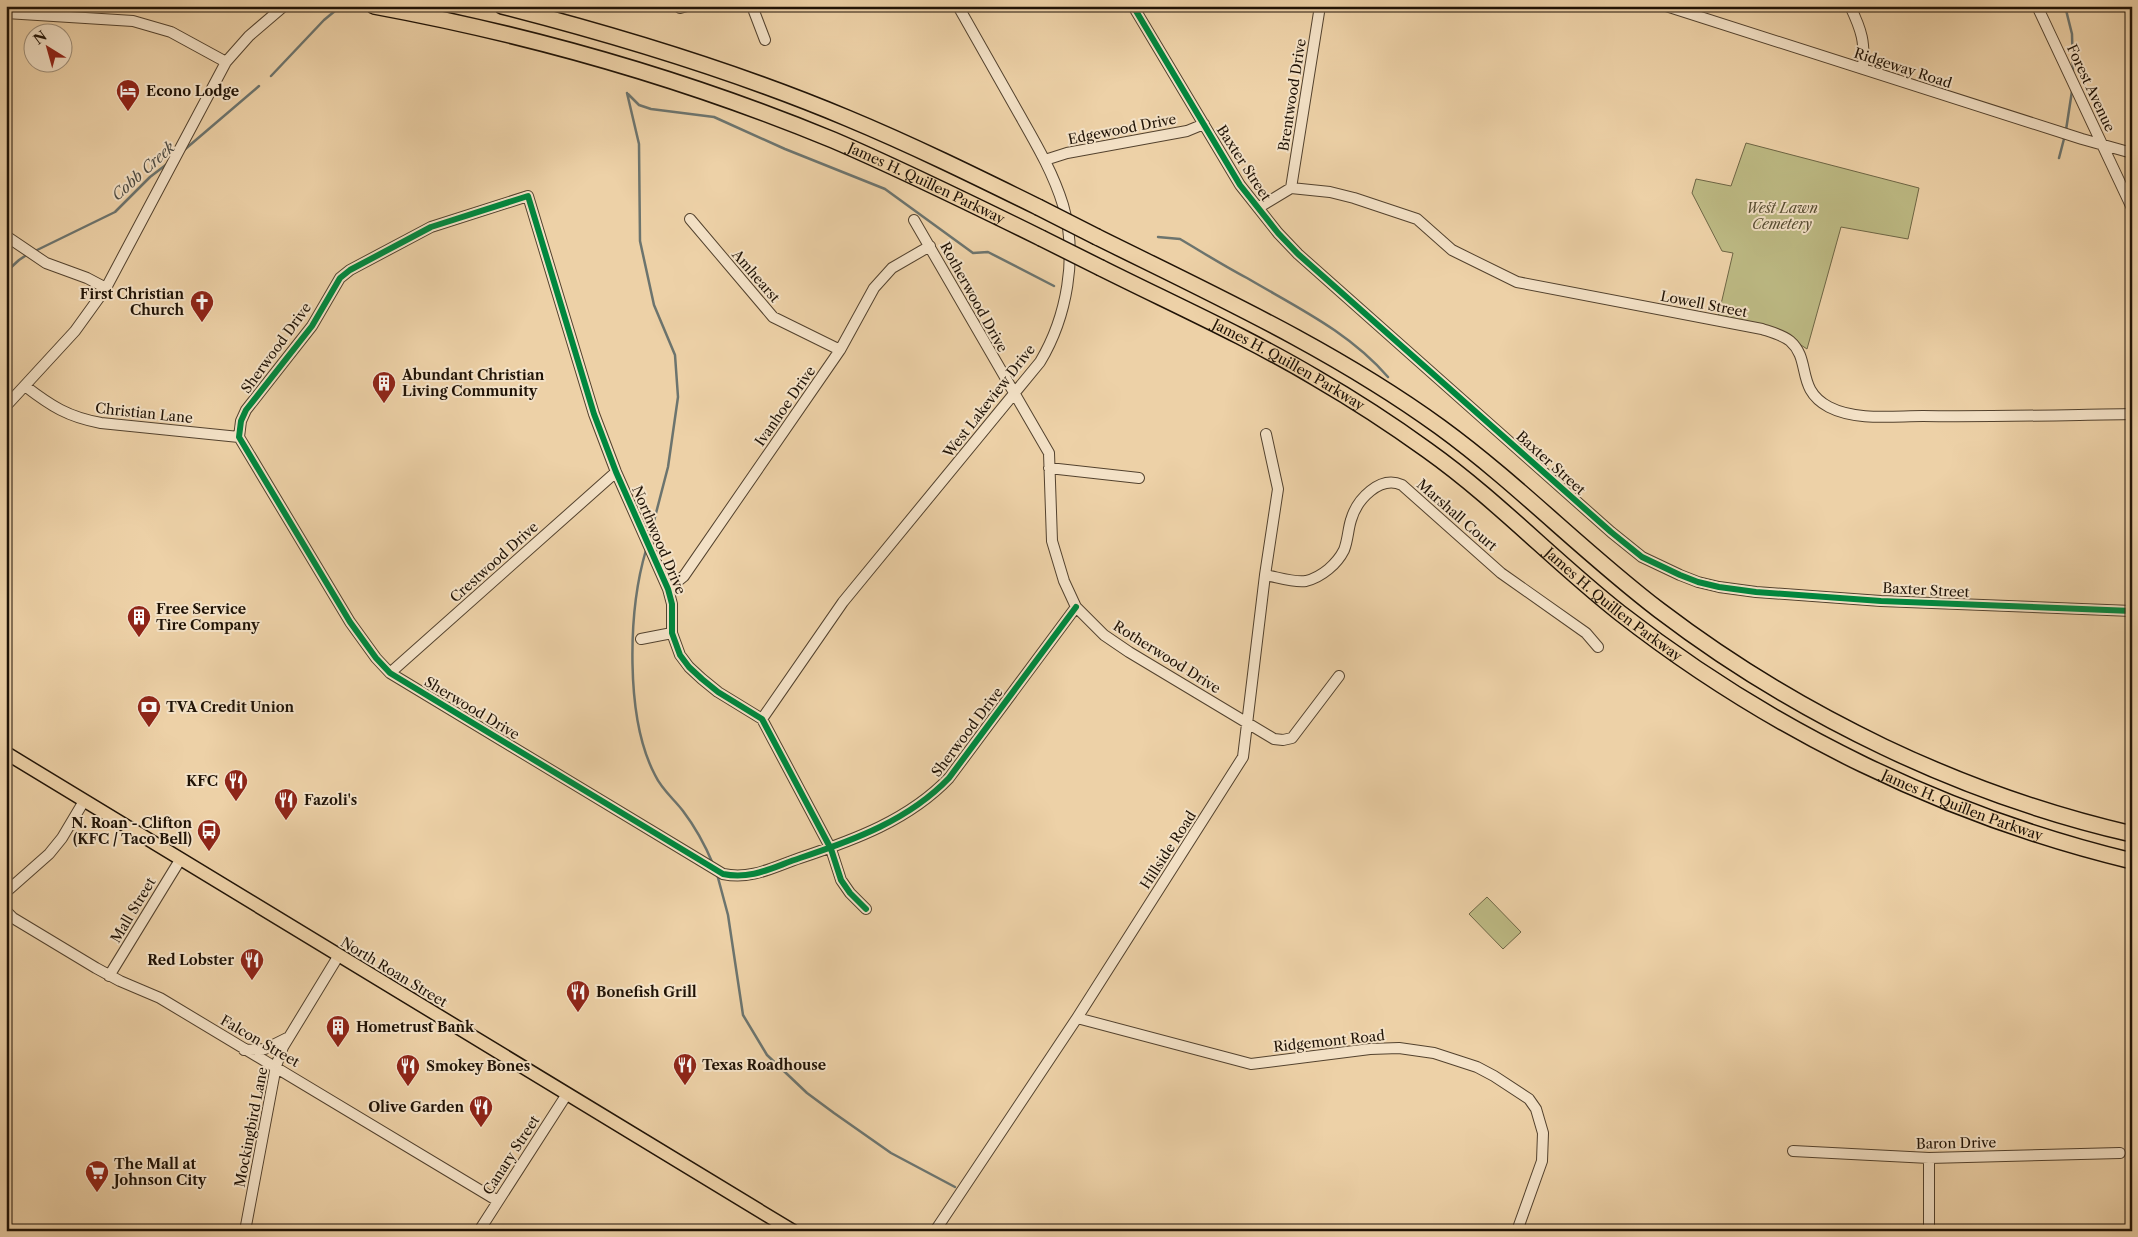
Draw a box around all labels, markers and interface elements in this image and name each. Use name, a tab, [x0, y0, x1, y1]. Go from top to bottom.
north arrow	[22, 22, 72, 72]
text: N	[30, 27, 50, 48]
street label: Brentwood Drive	[1274, 37, 1310, 153]
street label: Forest Avenue	[2063, 41, 2119, 135]
street label: Ridgeway Road	[1852, 44, 1955, 92]
hotel icon: Econo Lodge	[115, 78, 141, 112]
place label: Econo Lodge	[146, 82, 239, 100]
street label: Edgewood Drive	[1066, 110, 1178, 148]
street label: Baxter Street	[1213, 122, 1275, 204]
water label: Cobb Creek	[108, 138, 179, 204]
street label: James H. Quillen Parkway	[843, 138, 1008, 228]
park label: West Lawn Cemetery	[1746, 199, 1818, 233]
street label: Rotherwood Drive	[936, 239, 1012, 355]
street label: Amhearst	[727, 245, 784, 306]
place label: First Christian Church	[80, 285, 184, 319]
street label: Lowell Street	[1659, 287, 1749, 321]
church icon: First Christian Church	[189, 289, 215, 323]
street label: Sherwood Drive	[237, 299, 315, 397]
street label: James H. Quillen Parkway	[1208, 314, 1368, 414]
street label: West Lakeview Drive	[938, 341, 1039, 462]
street label: Ivanhoe Drive	[751, 362, 819, 449]
place label: Abundant Christian Living Community	[401, 366, 545, 400]
building icon: Abundant Christian Living Community	[371, 370, 397, 404]
street label: Christian Lane	[94, 399, 194, 427]
street label: Baxter Street	[1513, 427, 1589, 499]
street label: Marshall Court	[1413, 475, 1501, 555]
street label: Northwood Drive	[628, 483, 690, 597]
street label: Crestwood Drive	[446, 518, 542, 606]
street label: James H. Quillen Parkway	[1539, 542, 1686, 665]
street label: Baxter Street	[1882, 579, 1970, 601]
place label: Free Service Tire Company	[156, 600, 260, 634]
building icon: Free Service Tire Company	[126, 604, 152, 638]
street label: Rotherwood Drive	[1110, 617, 1224, 697]
street label: Sherwood Drive	[421, 672, 523, 744]
street label: Sherwood Drive	[927, 683, 1007, 781]
bank icon: TVA Credit Union	[136, 694, 162, 728]
place label: TVA Credit Union	[166, 698, 295, 716]
street label: James H. Quillen Parkway	[1877, 765, 2045, 845]
restaurant icon: KFC	[223, 768, 249, 802]
place label: KFC	[186, 772, 218, 790]
restaurant icon: Fazoli's	[273, 787, 299, 821]
place label: Fazoli's	[304, 791, 357, 809]
street label: Hillside Road	[1136, 807, 1200, 892]
place label: N. Roan - Clifton (KFC / Taco Bell)	[71, 814, 192, 848]
bus stop icon: N. Roan - Clifton (KFC / Taco Bell)	[196, 818, 222, 852]
street label: Mall Street	[106, 874, 160, 946]
street label: North Roan Street	[337, 933, 451, 1011]
restaurant icon: Red Lobster	[239, 947, 265, 981]
place label: Red Lobster	[147, 951, 234, 969]
restaurant icon: Bonefish Grill	[565, 979, 591, 1013]
place label: Bonefish Grill	[596, 983, 697, 1001]
street label: Falcon Street	[217, 1011, 303, 1071]
building icon: Hometrust Bank	[325, 1014, 351, 1048]
place label: Hometrust Bank	[356, 1018, 475, 1036]
street label: Ridgemont Road	[1272, 1026, 1386, 1056]
restaurant icon: Texas Roadhouse	[672, 1052, 698, 1086]
restaurant icon: Smokey Bones	[395, 1053, 421, 1087]
place label: Texas Roadhouse	[702, 1056, 826, 1074]
place label: Smokey Bones	[426, 1057, 530, 1075]
street label: Mockingbird Lane	[231, 1065, 272, 1189]
restaurant icon: Olive Garden	[468, 1094, 494, 1128]
place label: Olive Garden	[368, 1098, 464, 1116]
street label: Canary Street	[479, 1112, 543, 1198]
street label: Baron Drive	[1916, 1133, 1996, 1153]
place label: The Mall at Johnson City	[111, 1155, 207, 1189]
supermarket icon: The Mall at Johnson City	[84, 1159, 110, 1193]

